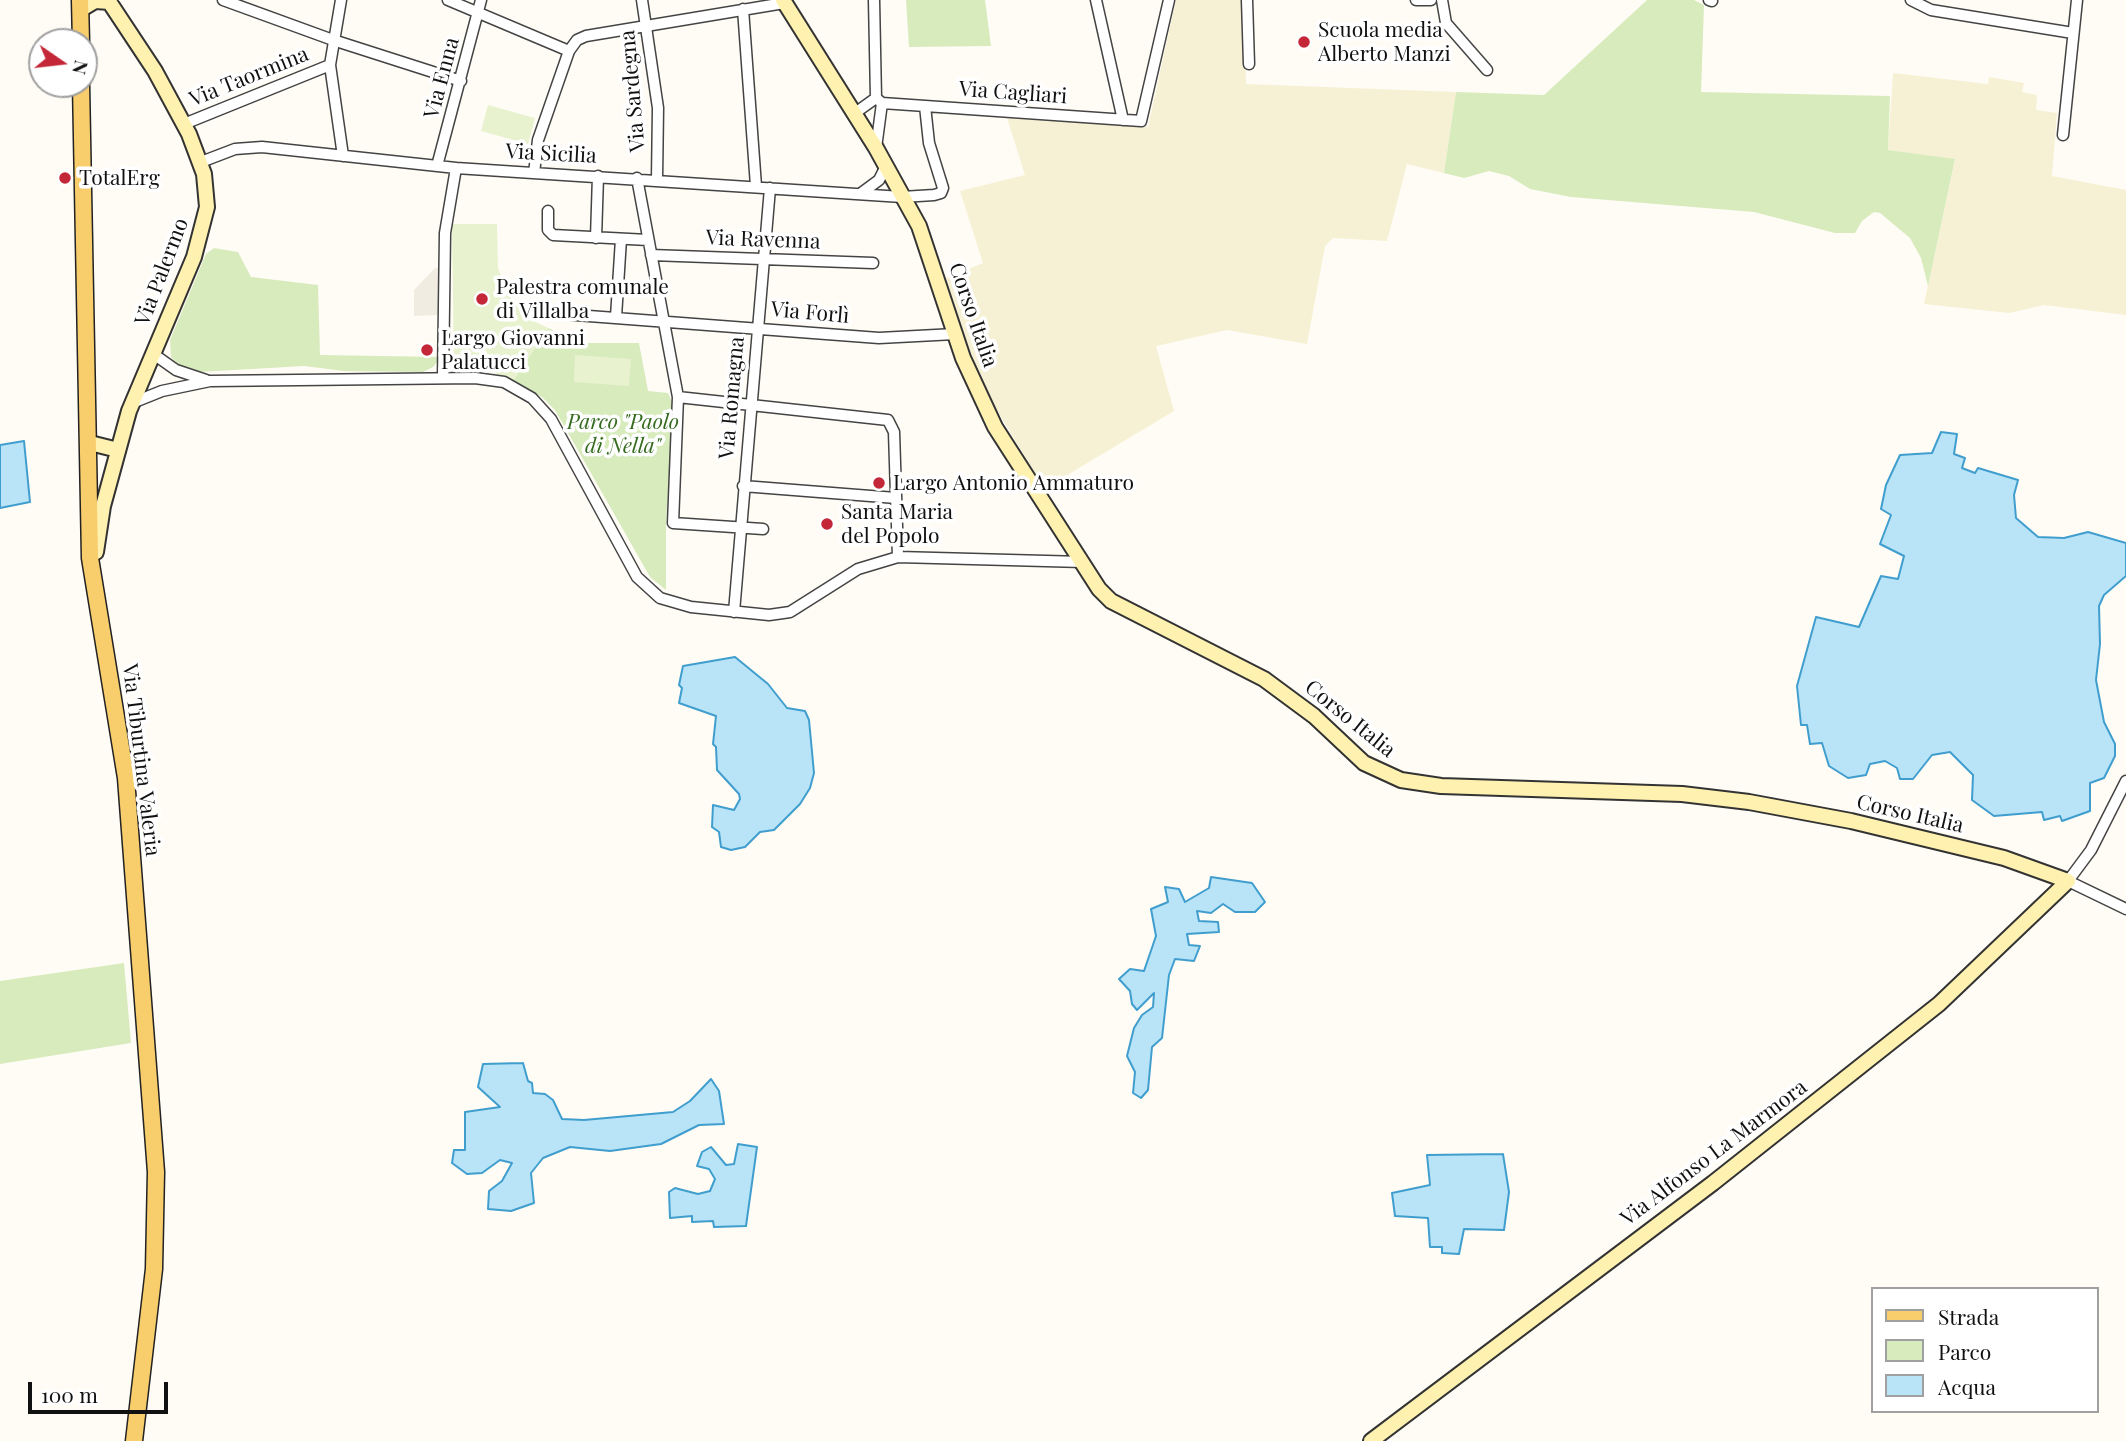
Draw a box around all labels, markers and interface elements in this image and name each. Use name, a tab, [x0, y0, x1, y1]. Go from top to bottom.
place label: Scuola media Alberto Manzi	[1318, 17, 1451, 67]
north arrow	[28, 28, 98, 98]
street label: Via Sardegna	[615, 29, 651, 153]
marker: Scuola media Alberto Manzi	[1296, 34, 1312, 50]
street label: Via Enna	[419, 35, 465, 121]
street label: Via Taormina	[186, 42, 312, 112]
text: N	[67, 58, 96, 77]
street label: Via Cagliari	[958, 77, 1068, 109]
street label: Via Sicilia	[505, 139, 597, 169]
place label: TotalErg	[79, 165, 160, 191]
marker: TotalErg	[57, 170, 73, 186]
street label: Via Palermo	[130, 215, 194, 329]
street label: Via Ravenna	[705, 225, 821, 255]
street label: Corso Italia	[943, 259, 1003, 371]
place label: Palestra comunale di Villalba	[496, 274, 669, 324]
marker: Palestra comunale di Villalba	[474, 291, 490, 307]
street label: Via Forlì	[770, 297, 850, 329]
place label: Largo Giovanni Palatucci	[441, 325, 585, 375]
street label: Via Romagna	[714, 336, 750, 460]
marker: Largo Giovanni Palatucci	[419, 342, 435, 358]
park label: Parco "Paolo di Nella"	[567, 409, 679, 459]
place label: Largo Antonio Ammaturo	[893, 470, 1134, 496]
marker: Largo Antonio Ammaturo	[871, 475, 887, 491]
place label: Santa Maria del Popolo	[841, 499, 953, 549]
marker: Santa Maria del Popolo	[819, 516, 835, 532]
street label: Via Tiburtina Valeria	[117, 662, 165, 858]
street label: Corso Italia	[1300, 675, 1400, 763]
street label: Corso Italia	[1854, 789, 1966, 839]
street label: Via Alfonso La Marmora	[1616, 1075, 1812, 1231]
legend	[1870, 1287, 2098, 1413]
text: Strada	[1938, 1302, 1999, 1330]
text: Parco	[1938, 1337, 1991, 1365]
scale bar	[32, 1368, 172, 1412]
text: Acqua	[1938, 1372, 1996, 1400]
text: 100 m	[41, 1380, 98, 1408]

